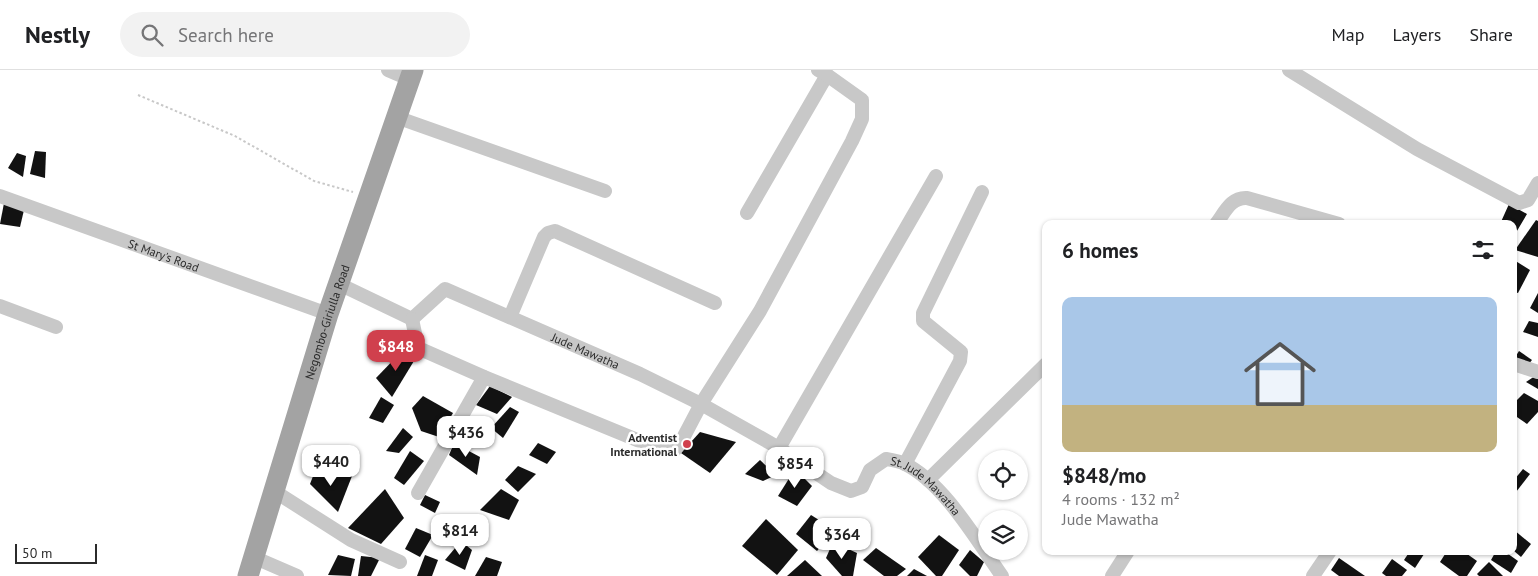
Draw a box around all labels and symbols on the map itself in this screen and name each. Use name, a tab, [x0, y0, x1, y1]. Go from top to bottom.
street label: St Mary's Road	[126, 235, 201, 275]
street label: Negombo-Giriulla Road	[301, 262, 352, 381]
street label: Jude Mawatha	[548, 329, 622, 372]
pin: $848	[366, 330, 426, 372]
pin: $436	[436, 416, 496, 458]
place label: Adventist International	[610, 430, 678, 459]
marker: Adventist International	[681, 438, 693, 450]
pin: $440	[301, 444, 361, 487]
pin: $854	[765, 446, 825, 489]
street label: St. Jude Mawatha	[889, 452, 964, 518]
pin: $814	[430, 514, 490, 556]
pin: $364	[812, 518, 872, 560]
scale bar	[15, 541, 98, 564]

